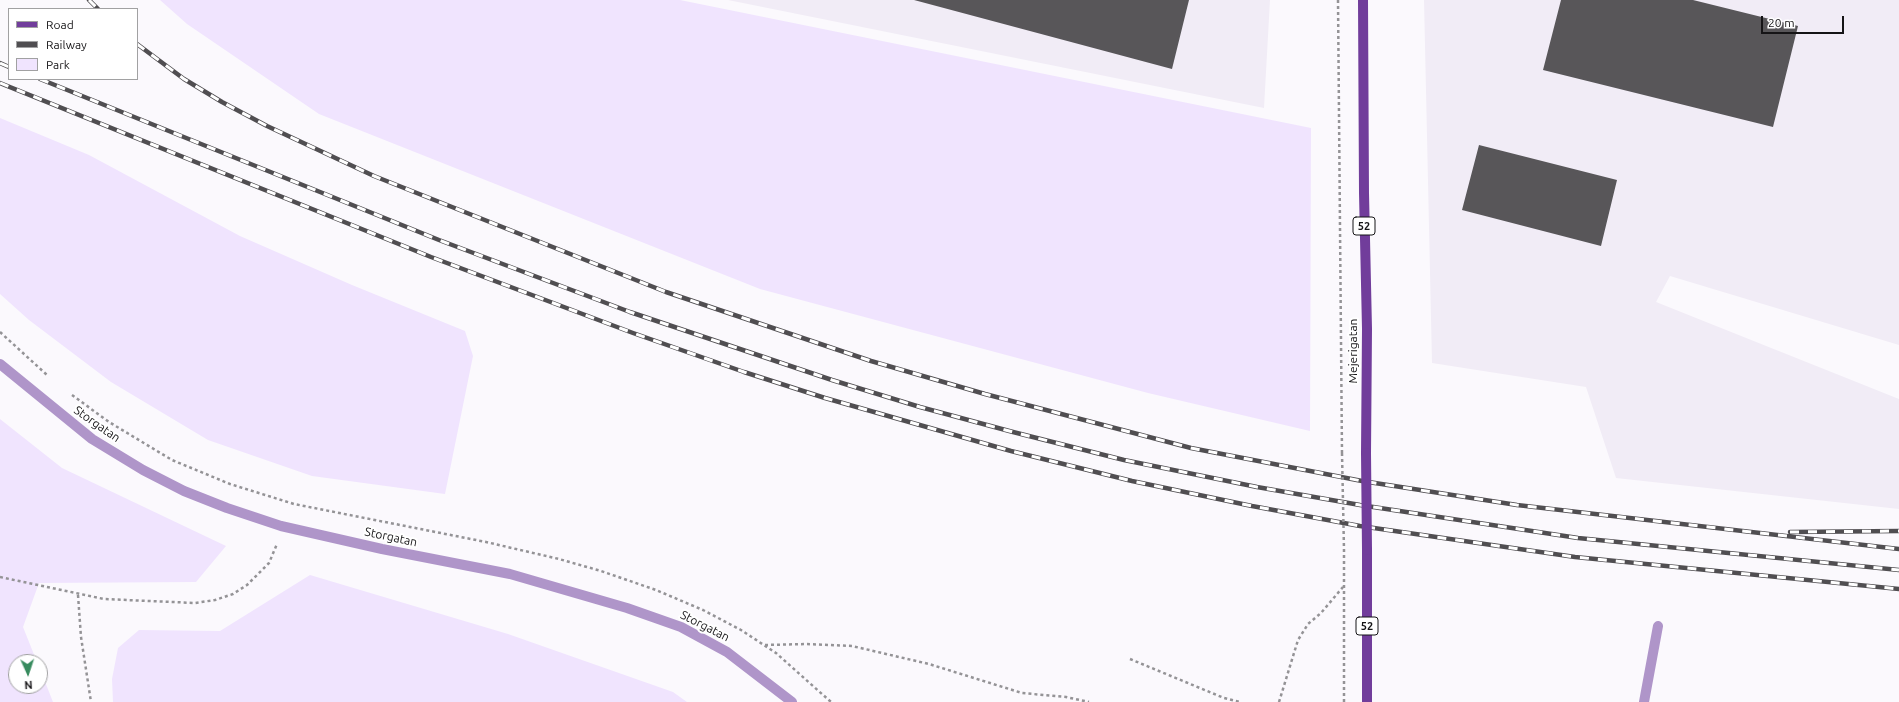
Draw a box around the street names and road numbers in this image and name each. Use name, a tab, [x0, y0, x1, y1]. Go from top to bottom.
road number: 52	[1353, 217, 1375, 235]
street label: Mejerigatan	[1346, 319, 1360, 383]
street label: Storgatan	[71, 403, 123, 445]
street label: Storgatan	[363, 524, 419, 550]
street label: Storgatan	[678, 607, 732, 645]
road number: 52	[1356, 617, 1378, 635]

